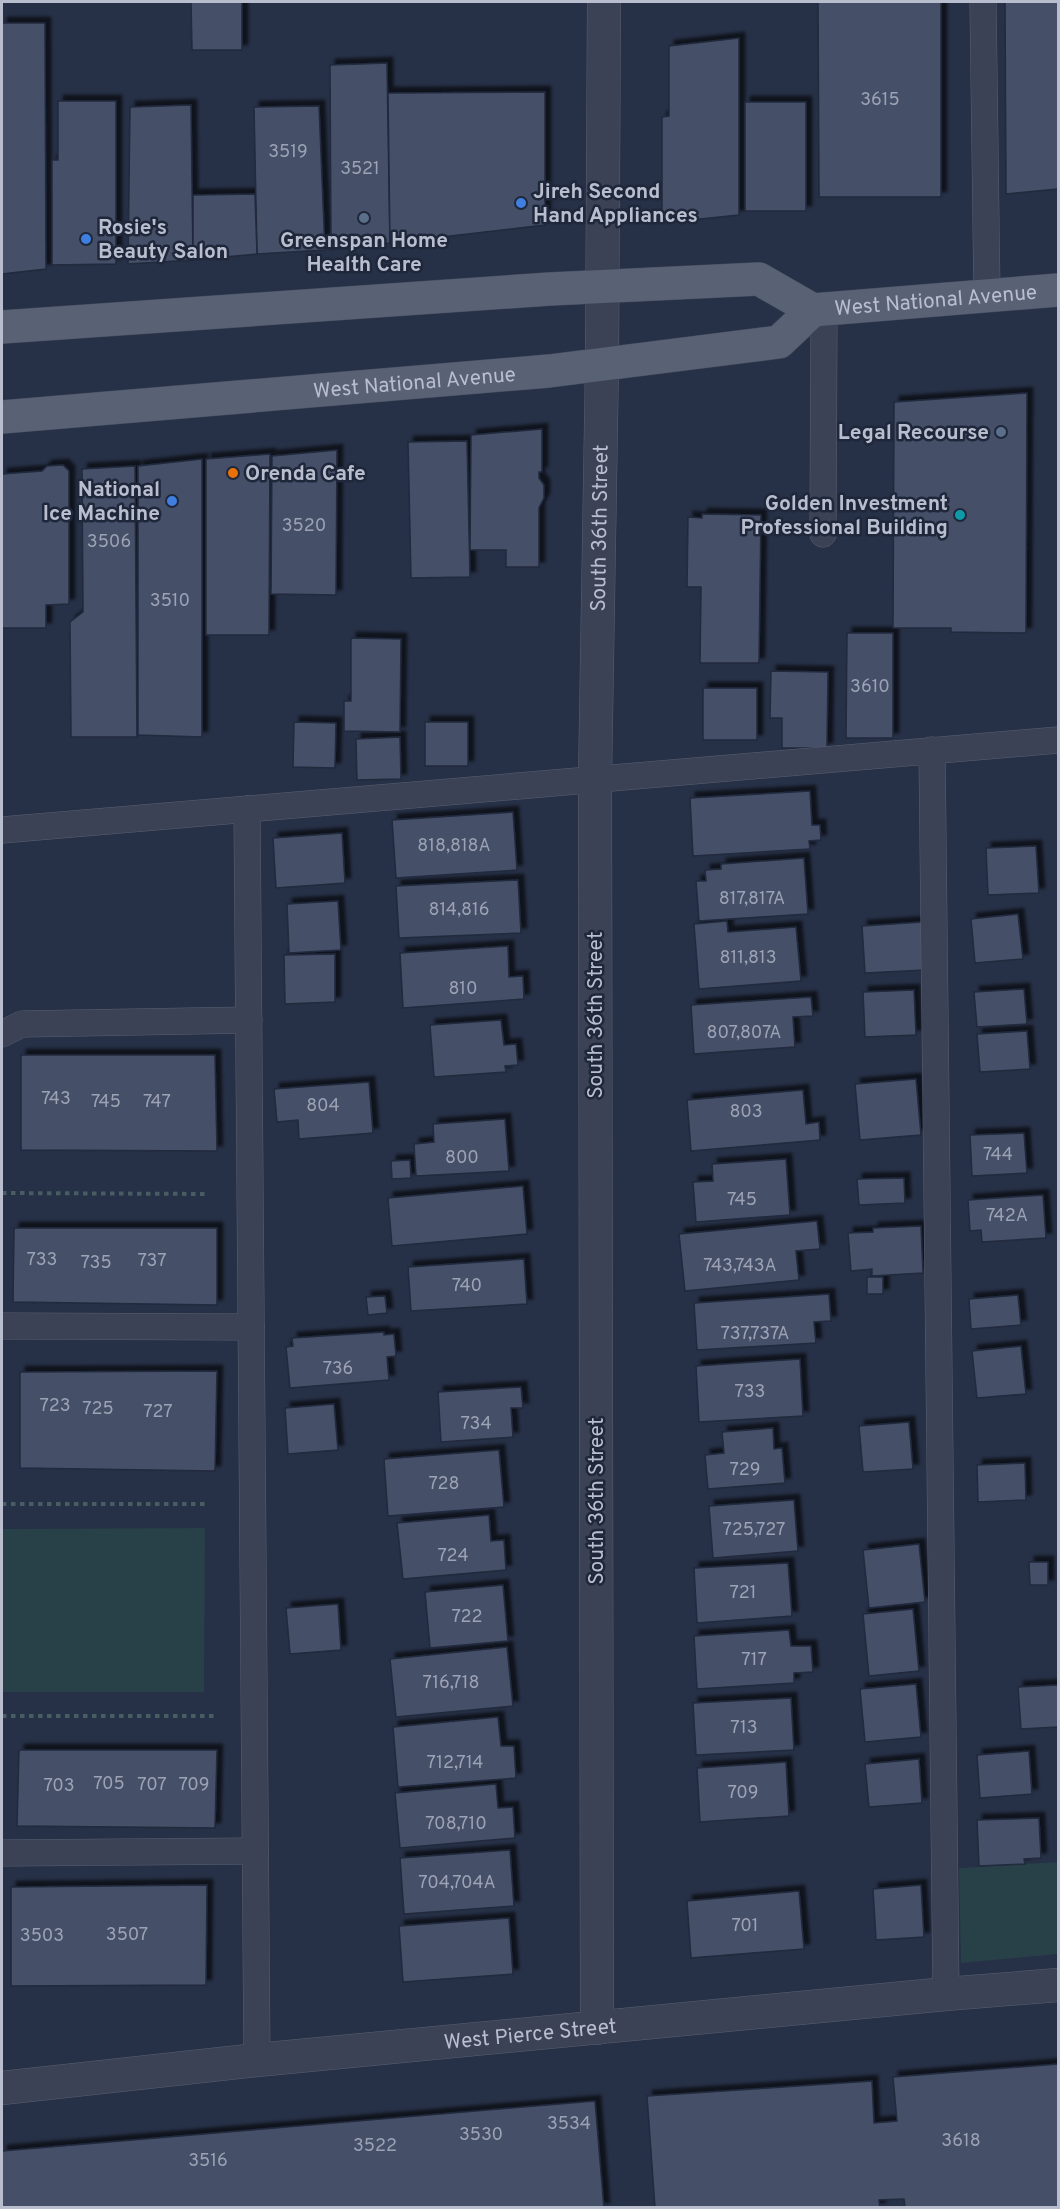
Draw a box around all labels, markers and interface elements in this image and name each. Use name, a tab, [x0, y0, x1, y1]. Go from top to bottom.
house number: 3615	[860, 89, 900, 112]
house number: 3519	[268, 141, 308, 164]
house number: 3521	[340, 158, 380, 181]
place label: Jireh Second Hand Appliances	[533, 179, 698, 230]
marker: Jireh Second Hand Appliances	[514, 196, 528, 210]
marker: Greenspan Home Health Care	[357, 211, 371, 225]
place label: Rosie's Beauty Salon	[98, 215, 228, 266]
place label: Greenspan Home Health Care	[280, 228, 448, 279]
marker: Rosie's Beauty Salon	[79, 232, 93, 246]
street label: West National Avenue	[834, 280, 1038, 323]
street label: West National Avenue	[312, 362, 517, 406]
place label: Legal Recourse	[838, 420, 989, 447]
marker: Legal Recourse	[994, 425, 1008, 439]
street label: South 36th Street	[586, 444, 616, 612]
place label: Orenda Cafe	[245, 461, 366, 488]
marker: Orenda Cafe	[226, 466, 240, 480]
place label: National Ice Machine	[43, 477, 160, 528]
place label: Golden Investment Professional Building	[740, 491, 948, 542]
marker: National Ice Machine	[165, 494, 179, 508]
marker: Golden Investment Professional Building	[953, 508, 967, 522]
house number: 3520	[282, 515, 326, 538]
house number: 3506	[87, 531, 131, 554]
house number: 3510	[150, 590, 190, 613]
house number: 3610	[850, 676, 890, 699]
house number: 818,818A	[417, 835, 491, 858]
house number: 817,817A	[719, 888, 785, 911]
house number: 814,816	[429, 899, 489, 922]
street label: South 36th Street	[583, 931, 610, 1099]
house number: 811,813	[719, 947, 777, 970]
house number: 810	[448, 978, 478, 1001]
house number: 807,807A	[707, 1022, 781, 1045]
house number: 743	[41, 1088, 71, 1111]
house number: 745	[91, 1091, 121, 1114]
house number: 747	[143, 1091, 171, 1114]
house number: 804	[306, 1095, 340, 1118]
house number: 803	[729, 1101, 763, 1124]
house number: 744	[983, 1144, 1013, 1167]
house number: 800	[445, 1147, 479, 1170]
house number: 745	[727, 1189, 757, 1212]
house number: 742A	[986, 1205, 1028, 1228]
house number: 733	[27, 1249, 57, 1272]
house number: 737	[137, 1250, 167, 1273]
house number: 735	[80, 1252, 112, 1275]
house number: 743,743A	[703, 1255, 777, 1278]
house number: 740	[452, 1275, 482, 1298]
house number: 737,737A	[721, 1323, 789, 1346]
house number: 736	[323, 1358, 353, 1381]
house number: 733	[735, 1381, 765, 1404]
house number: 723	[40, 1395, 70, 1418]
house number: 725	[82, 1398, 114, 1421]
house number: 727	[143, 1401, 173, 1424]
house number: 734	[460, 1413, 492, 1436]
street label: South 36th Street	[584, 1417, 611, 1585]
house number: 729	[730, 1459, 760, 1482]
house number: 728	[428, 1473, 460, 1496]
house number: 725,727	[723, 1519, 785, 1542]
house number: 724	[437, 1545, 469, 1568]
house number: 721	[730, 1582, 756, 1605]
house number: 722	[451, 1606, 483, 1629]
house number: 717	[741, 1649, 767, 1672]
house number: 716,718	[423, 1672, 479, 1695]
house number: 713	[730, 1717, 758, 1740]
house number: 712,714	[427, 1752, 483, 1775]
house number: 705	[93, 1773, 125, 1796]
house number: 707	[137, 1774, 167, 1797]
house number: 709	[178, 1774, 210, 1797]
house number: 703	[43, 1775, 75, 1798]
house number: 709	[727, 1782, 759, 1805]
house number: 708,710	[425, 1813, 487, 1836]
house number: 704,704A	[418, 1872, 496, 1895]
house number: 701	[731, 1915, 759, 1938]
house number: 3507	[106, 1924, 148, 1947]
house number: 3503	[20, 1925, 64, 1948]
street label: West Pierce Street	[443, 2014, 618, 2057]
house number: 3534	[547, 2113, 591, 2136]
house number: 3530	[459, 2124, 503, 2147]
house number: 3618	[941, 2130, 981, 2153]
house number: 3522	[353, 2135, 397, 2158]
house number: 3516	[188, 2150, 228, 2173]

